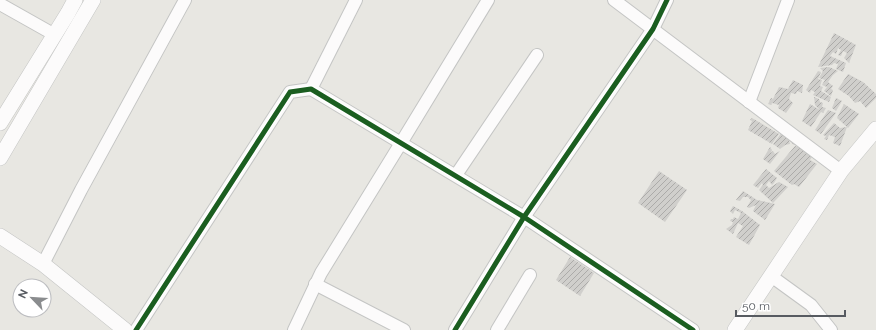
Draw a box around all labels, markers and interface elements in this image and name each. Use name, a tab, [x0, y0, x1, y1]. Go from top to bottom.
north arrow	[12, 278, 52, 318]
text: N	[16, 287, 31, 301]
scale bar	[736, 292, 845, 318]
text: 50 m	[742, 299, 770, 313]

